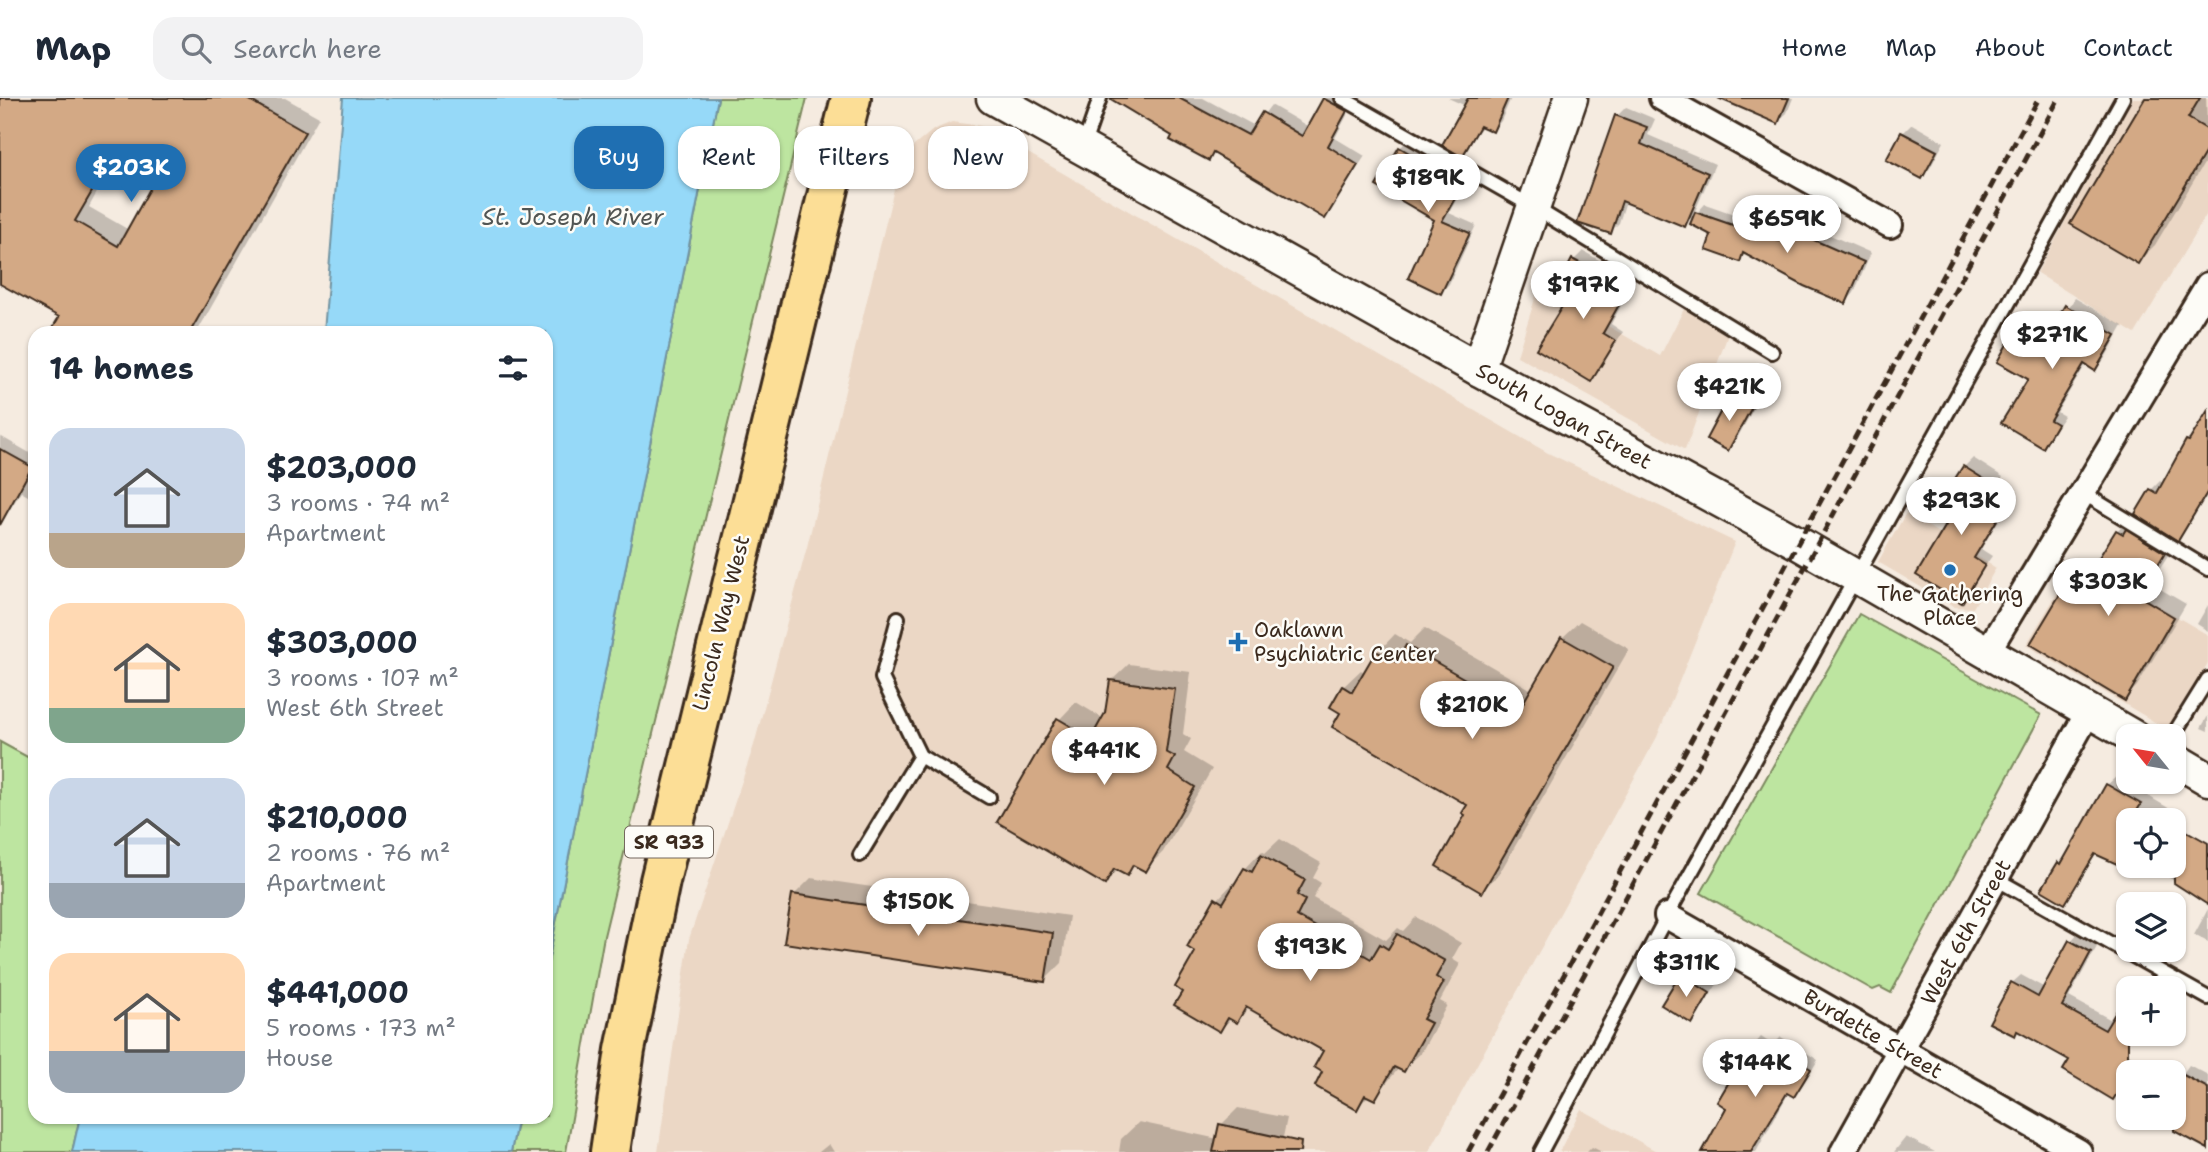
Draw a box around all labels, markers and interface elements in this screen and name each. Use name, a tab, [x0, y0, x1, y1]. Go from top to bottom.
search box	[153, 17, 643, 80]
text: Map	[35, 26, 111, 71]
icon: search	[177, 29, 215, 67]
text: Search here	[233, 31, 382, 66]
text: Home	[1781, 32, 1847, 64]
text: Map	[1885, 32, 1937, 64]
text: About	[1975, 32, 2045, 64]
text: Contact	[2083, 32, 2173, 64]
chip: Buy	[574, 126, 664, 189]
chip: Rent	[678, 126, 780, 189]
chip: Filters	[794, 126, 914, 189]
chip: New	[928, 126, 1028, 189]
pin: $203K	[82, 144, 180, 204]
text: $203K	[92, 152, 170, 182]
pin: $189K	[1379, 155, 1477, 214]
text: $189K	[1392, 162, 1464, 192]
pin: $659K	[1738, 195, 1836, 255]
water label: St. Joseph River	[482, 202, 665, 232]
text: $659K	[1748, 203, 1826, 233]
pin: $197K	[1534, 262, 1632, 321]
text: $197K	[1547, 269, 1619, 299]
pin: $271K	[2003, 312, 2101, 371]
text: $271K	[2016, 319, 2088, 349]
text: 14 homes	[49, 348, 194, 389]
icon: filters	[494, 349, 532, 387]
street label: South Logan Street	[1471, 356, 1657, 476]
pin: $421K	[1680, 364, 1778, 423]
text: $421K	[1693, 371, 1765, 401]
text: $203,000	[266, 447, 417, 488]
icon: home	[105, 456, 189, 540]
pin: $293K	[1912, 478, 2010, 537]
text: $293K	[1922, 485, 2000, 515]
text: 3 rooms · 74 m²	[266, 488, 450, 518]
text: Apartment	[266, 518, 386, 548]
street label: Lincoln Way West	[686, 532, 756, 714]
pin: $303K	[2059, 559, 2157, 618]
marker: The Gathering Place	[1942, 562, 1958, 578]
text: $303K	[2069, 566, 2147, 596]
place label: The Gathering Place	[1877, 580, 2023, 632]
place label: Oaklawn Psychiatric Center	[1254, 616, 1437, 668]
text: $303,000	[266, 622, 418, 663]
icon: home	[105, 631, 189, 715]
marker: Oaklawn Psychiatric Center	[1228, 632, 1248, 652]
text: 3 rooms · 107 m²	[266, 663, 459, 693]
pin: $210K	[1423, 682, 1521, 741]
text: $210K	[1436, 689, 1508, 719]
text: West 6th Street	[266, 693, 444, 723]
north arrow	[2116, 724, 2186, 794]
map controls	[2116, 724, 2186, 1130]
pin: $441K	[1055, 728, 1153, 787]
text: $441K	[1068, 735, 1140, 765]
text: $210,000	[266, 797, 408, 838]
icon: home	[105, 806, 189, 890]
button: locate	[2116, 808, 2186, 878]
road number: SR 933	[625, 827, 713, 858]
text: 2 rooms · 76 m²	[266, 838, 450, 868]
street label: West 6th Street	[1914, 854, 2018, 1010]
text: Apartment	[266, 868, 386, 898]
pin: $150K	[869, 878, 967, 938]
text: $150K	[882, 886, 954, 916]
button: layers	[2116, 892, 2186, 962]
pin: $193K	[1261, 924, 1359, 983]
text: $193K	[1274, 931, 1346, 961]
pin: $311K	[1637, 940, 1735, 999]
text: $311K	[1653, 947, 1719, 977]
text: $441,000	[266, 972, 409, 1013]
button: +	[2116, 976, 2186, 1046]
icon: home	[105, 981, 189, 1065]
street label: Burdette Street	[1798, 983, 1948, 1085]
text: 5 rooms · 173 m²	[266, 1013, 456, 1043]
pin: $144K	[1706, 1040, 1804, 1099]
text: House	[266, 1043, 334, 1073]
text: $144K	[1719, 1047, 1791, 1077]
button: −	[2116, 1060, 2186, 1130]

